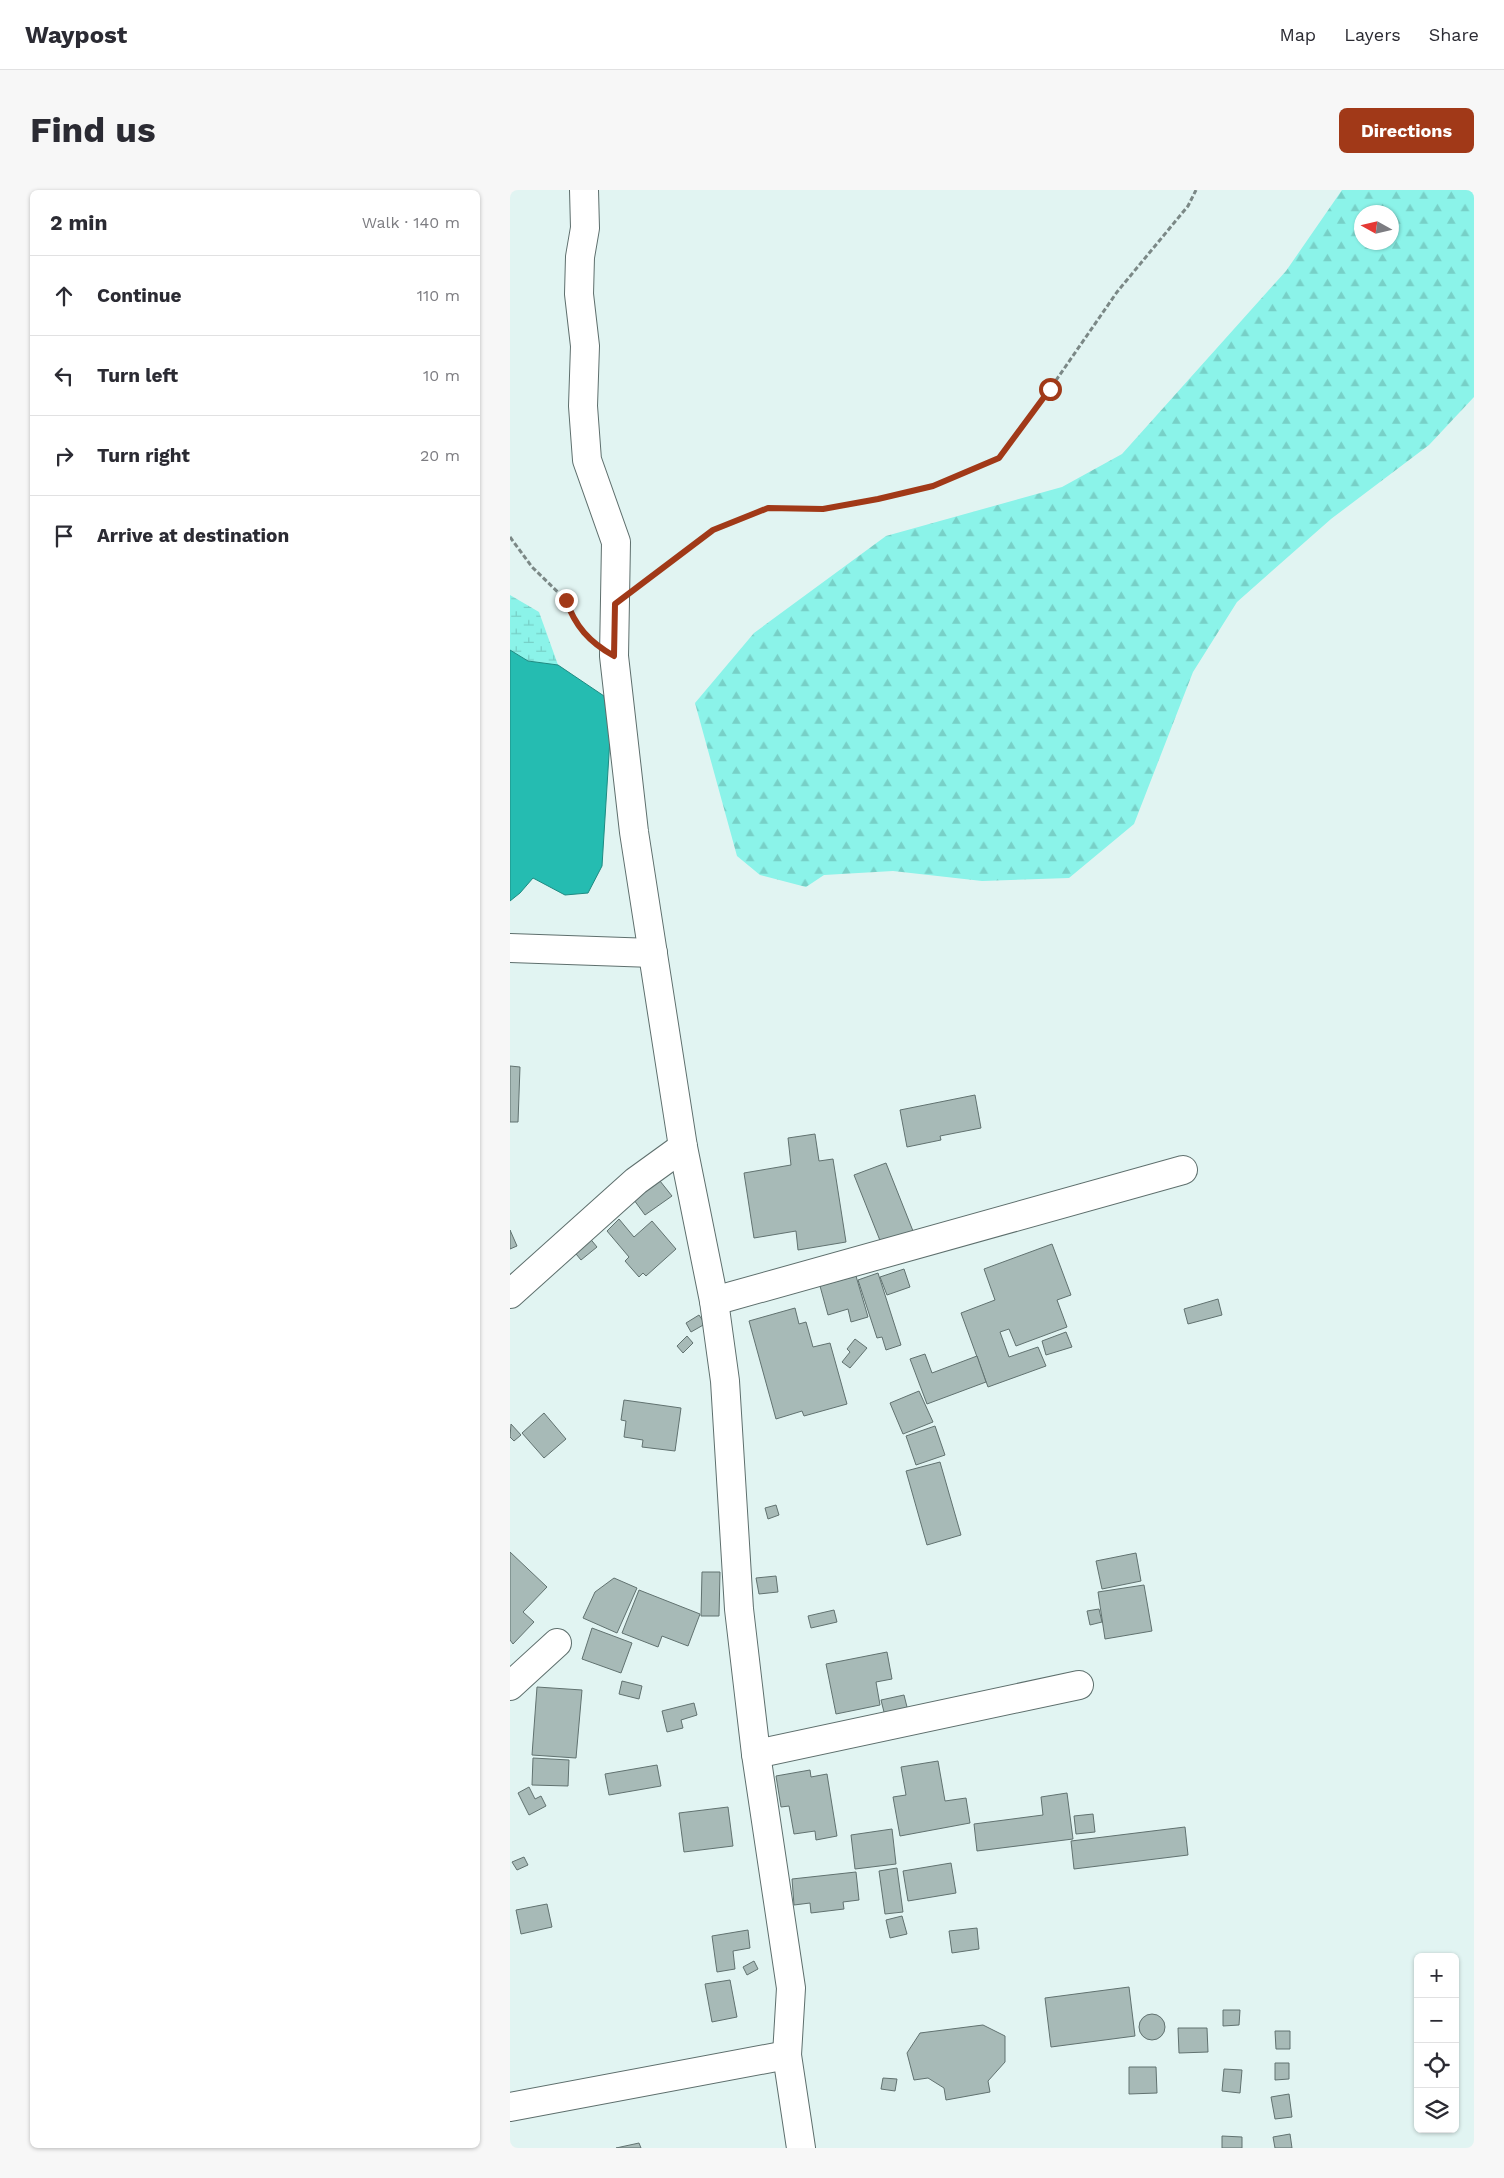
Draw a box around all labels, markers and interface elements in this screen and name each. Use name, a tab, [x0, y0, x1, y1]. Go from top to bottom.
text: Waypost	[25, 21, 127, 49]
text: Map	[1279, 24, 1316, 45]
text: Layers	[1344, 24, 1401, 45]
text: Share	[1429, 24, 1479, 45]
button: Directions	[1339, 108, 1474, 153]
text: Find us	[30, 109, 156, 151]
north arrow	[1354, 205, 1399, 250]
text: 2 min	[50, 210, 107, 235]
text: Walk · 140 m	[362, 213, 460, 232]
icon: ahead	[50, 282, 78, 310]
text: Continue	[97, 284, 181, 307]
text: 110 m	[417, 286, 460, 305]
icon: left	[50, 362, 78, 390]
text: Turn left	[97, 364, 178, 387]
text: 10 m	[423, 366, 460, 385]
route start	[1039, 378, 1062, 401]
icon: right	[50, 442, 78, 470]
text: Turn right	[97, 444, 190, 467]
text: 20 m	[420, 446, 460, 465]
icon: arrive	[50, 522, 78, 550]
text: Arrive at destination	[97, 524, 289, 547]
route end	[555, 589, 578, 612]
map controls	[1414, 1953, 1459, 2133]
button: +	[1414, 1953, 1459, 1998]
button: −	[1414, 1998, 1459, 2043]
button: locate	[1414, 2043, 1459, 2088]
button: layers	[1414, 2088, 1459, 2133]

